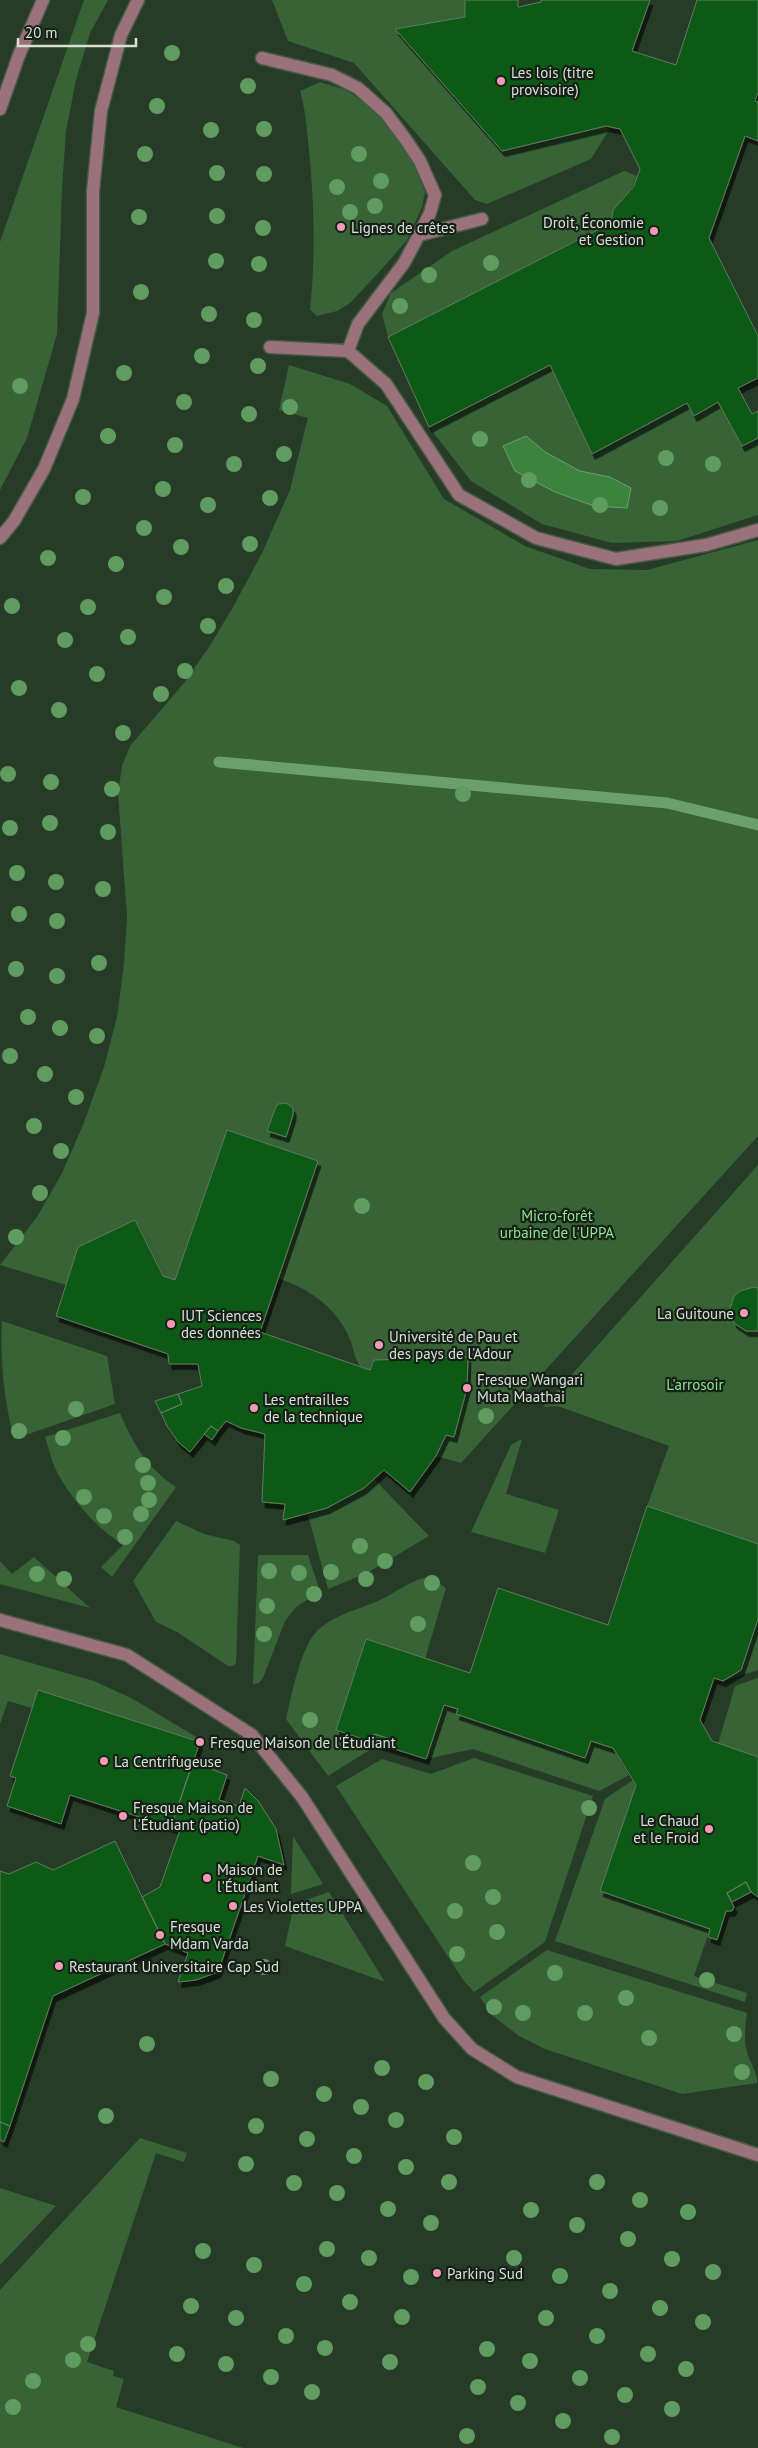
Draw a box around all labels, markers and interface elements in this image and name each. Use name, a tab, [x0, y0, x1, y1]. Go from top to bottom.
scale bar	[18, 15, 135, 47]
text: 20 m	[25, 23, 58, 42]
place label: Les lois (titre provisoire)	[511, 63, 594, 99]
marker: Les lois (titre provisoire)	[495, 75, 507, 87]
place label: Droit, Économie et Gestion	[543, 213, 644, 249]
place label: Lignes de crêtes	[351, 218, 455, 237]
marker: Lignes de crêtes	[335, 221, 347, 233]
marker: Droit, Économie et Gestion	[648, 225, 660, 237]
park label: Micro-forêt urbaine de l'UPPA	[500, 1206, 614, 1242]
place label: La Guitoune	[657, 1304, 734, 1323]
place label: IUT Sciences des données	[181, 1306, 262, 1342]
marker: La Guitoune	[738, 1307, 750, 1319]
marker: IUT Sciences des données	[165, 1318, 177, 1330]
place label: Université de Pau et des pays de l'Adour	[389, 1327, 517, 1363]
marker: Université de Pau et des pays de l'Adour	[373, 1339, 385, 1351]
place label: Fresque Wangari Muta Maathai	[477, 1370, 583, 1406]
park label: L'arrosoir	[666, 1375, 724, 1394]
marker: Fresque Wangari Muta Maathai	[461, 1382, 473, 1394]
place label: Les entrailles de la technique	[264, 1390, 363, 1426]
marker: Les entrailles de la technique	[248, 1402, 260, 1414]
place label: Fresque Maison de l'Étudiant	[210, 1733, 396, 1752]
marker: Fresque Maison de l'Étudiant	[194, 1736, 206, 1748]
place label: La Centrifugeuse	[114, 1752, 222, 1771]
marker: La Centrifugeuse	[98, 1755, 110, 1767]
place label: Fresque Maison de l'Étudiant (patio)	[133, 1798, 253, 1834]
marker: Fresque Maison de l'Étudiant (patio)	[117, 1810, 129, 1822]
place label: Le Chaud et le Froid	[633, 1811, 699, 1847]
marker: Le Chaud et le Froid	[703, 1823, 715, 1835]
place label: Maison de l'Étudiant	[217, 1860, 283, 1896]
marker: Maison de l'Étudiant	[201, 1872, 213, 1884]
place label: Les Violettes UPPA	[243, 1897, 362, 1916]
marker: Les Violettes UPPA	[227, 1900, 239, 1912]
place label: Fresque Mdam Varda	[170, 1917, 249, 1953]
marker: Fresque Mdam Varda	[154, 1929, 166, 1941]
place label: Restaurant Universitaire Cap Sud	[69, 1957, 279, 1976]
marker: Restaurant Universitaire Cap Sud	[53, 1960, 65, 1972]
place label: Parking Sud	[447, 2264, 523, 2283]
marker: Parking Sud	[431, 2267, 443, 2279]

